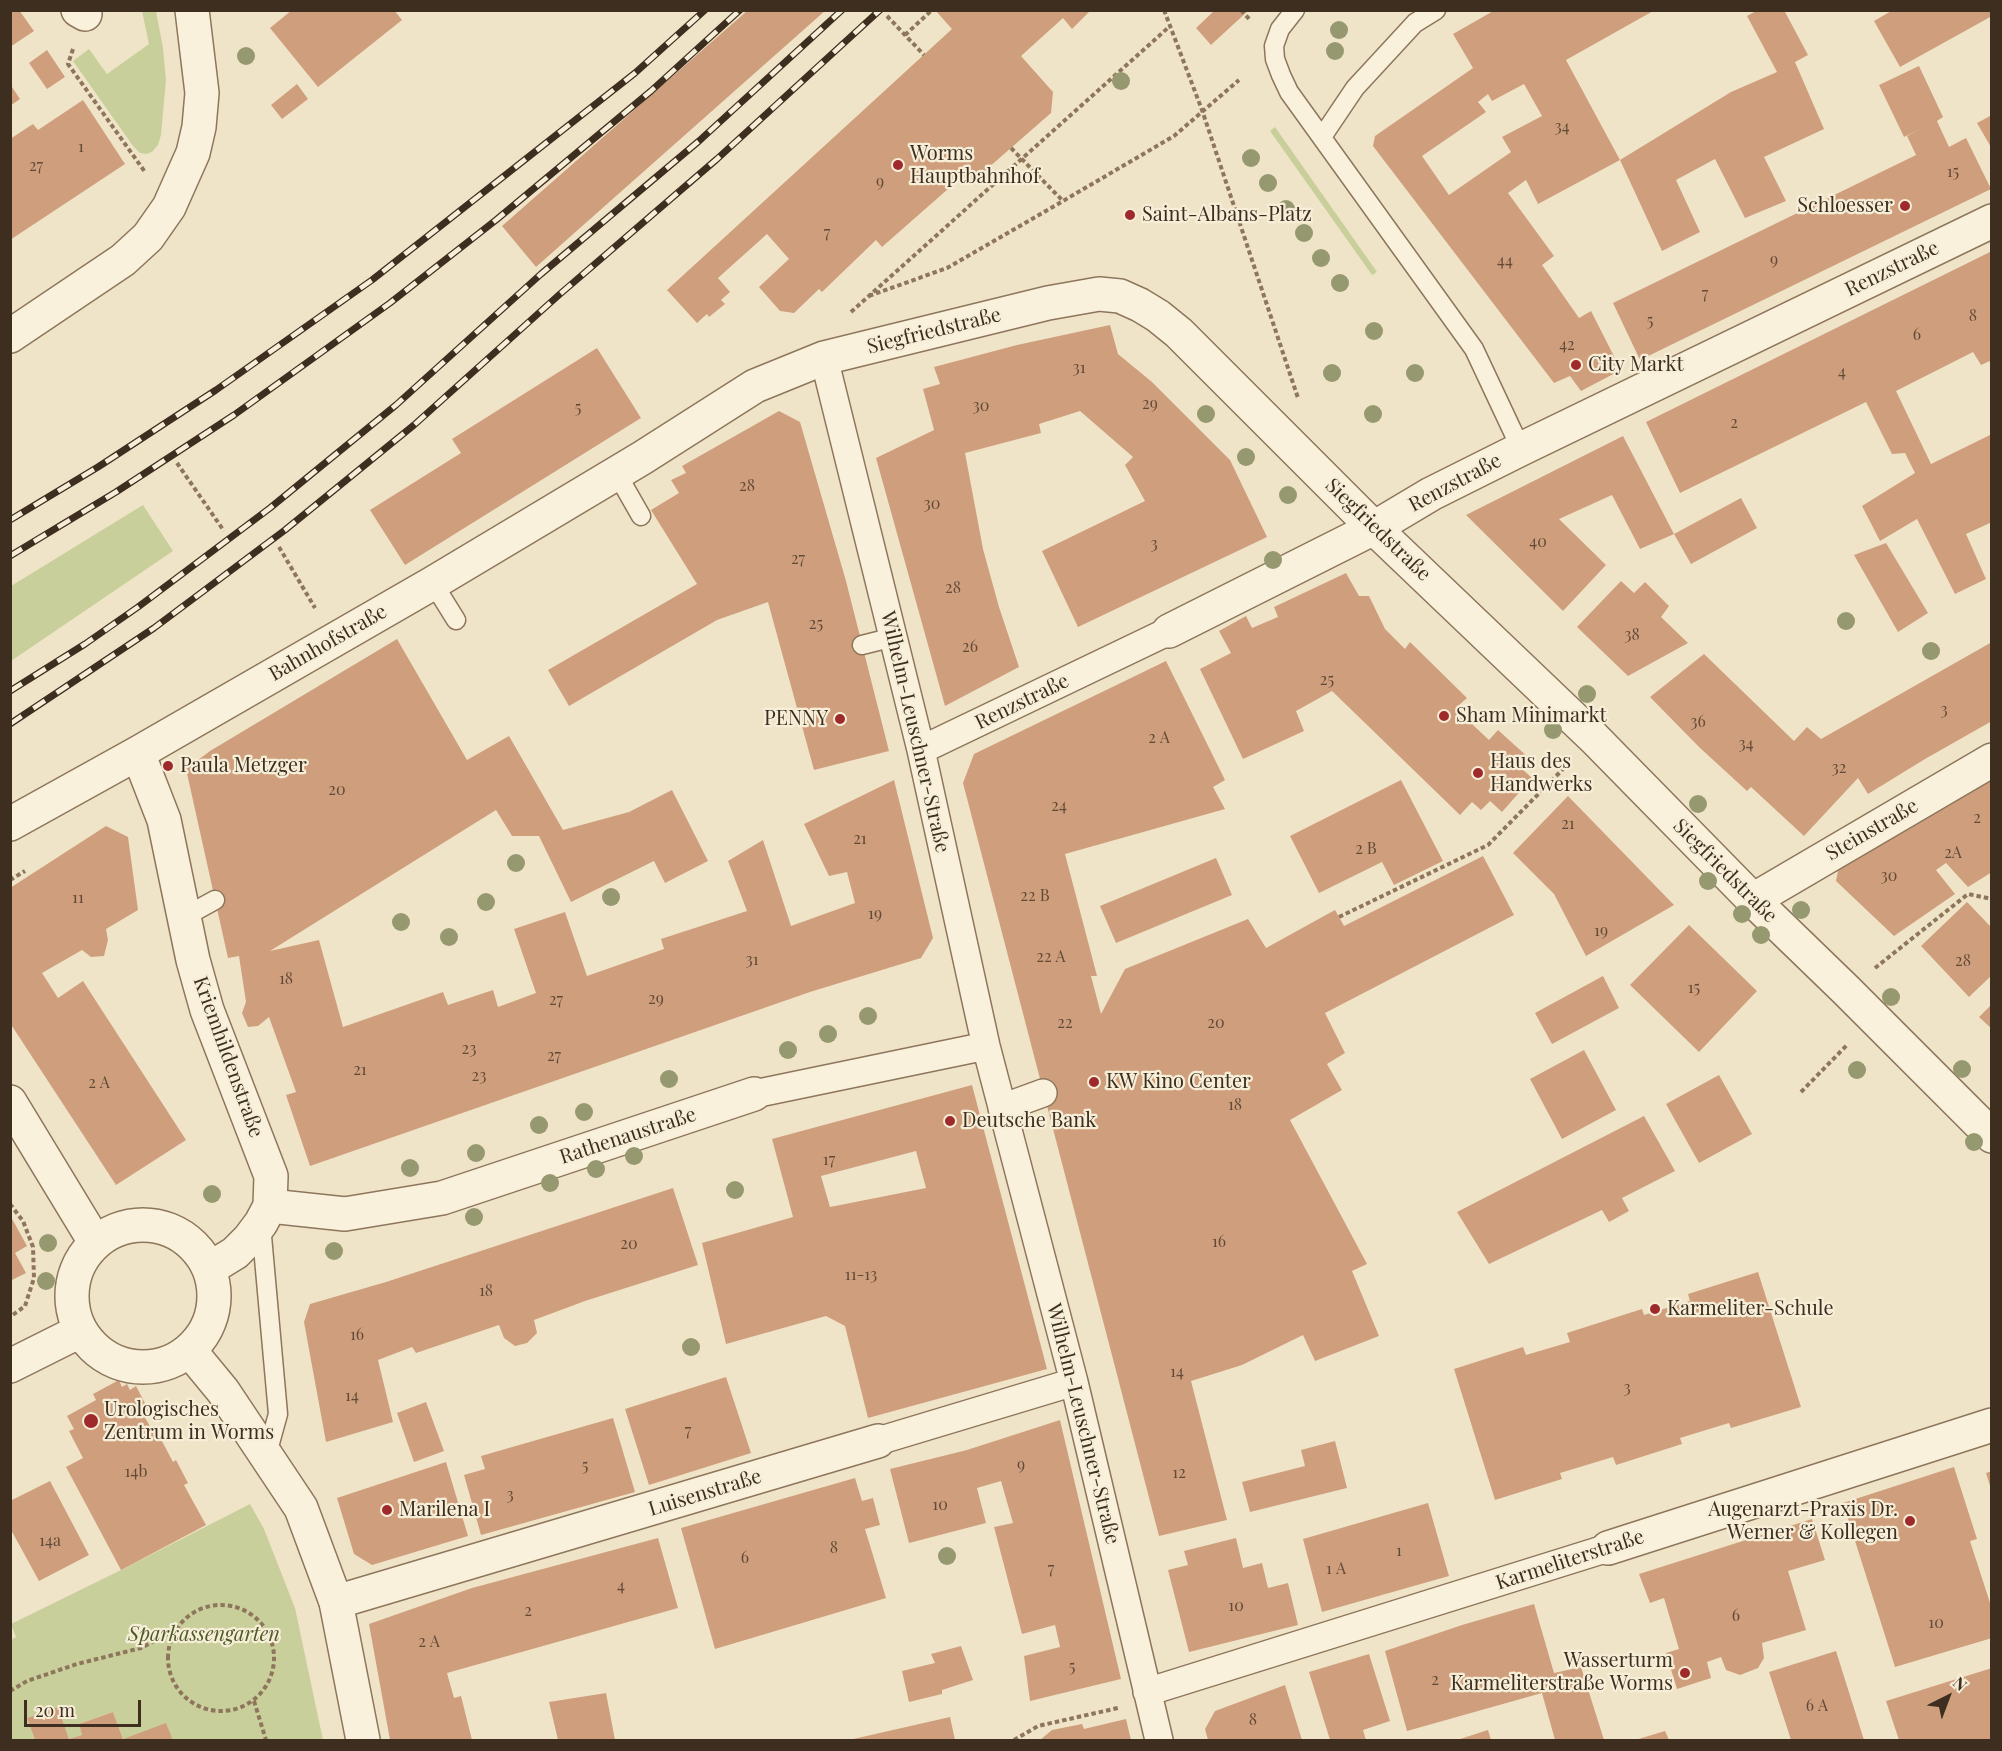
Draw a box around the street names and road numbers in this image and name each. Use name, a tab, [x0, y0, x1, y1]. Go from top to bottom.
street label: Renzstraße	[1841, 236, 1943, 302]
street label: Siegfriedstraße	[865, 303, 1003, 359]
street label: Renzstraße	[1405, 449, 1505, 517]
street label: Siegfriedstraße	[1320, 474, 1436, 586]
street label: Bahnhofstraße	[265, 600, 391, 686]
street label: Wilhelm-Leuschner-Straße	[876, 609, 954, 855]
street label: Renzstraße	[971, 669, 1073, 735]
street label: Steinstraße	[1822, 794, 1922, 866]
street label: Siegfriedstraße	[1668, 814, 1782, 928]
street label: Kriemhildenstraße	[188, 973, 268, 1141]
street label: Rathenaustraße	[557, 1103, 699, 1169]
street label: Wilhelm-Leuschner-Straße	[1041, 1301, 1125, 1547]
street label: Luisenstraße	[646, 1464, 764, 1522]
street label: Karmeliterstraße	[1493, 1525, 1647, 1595]

